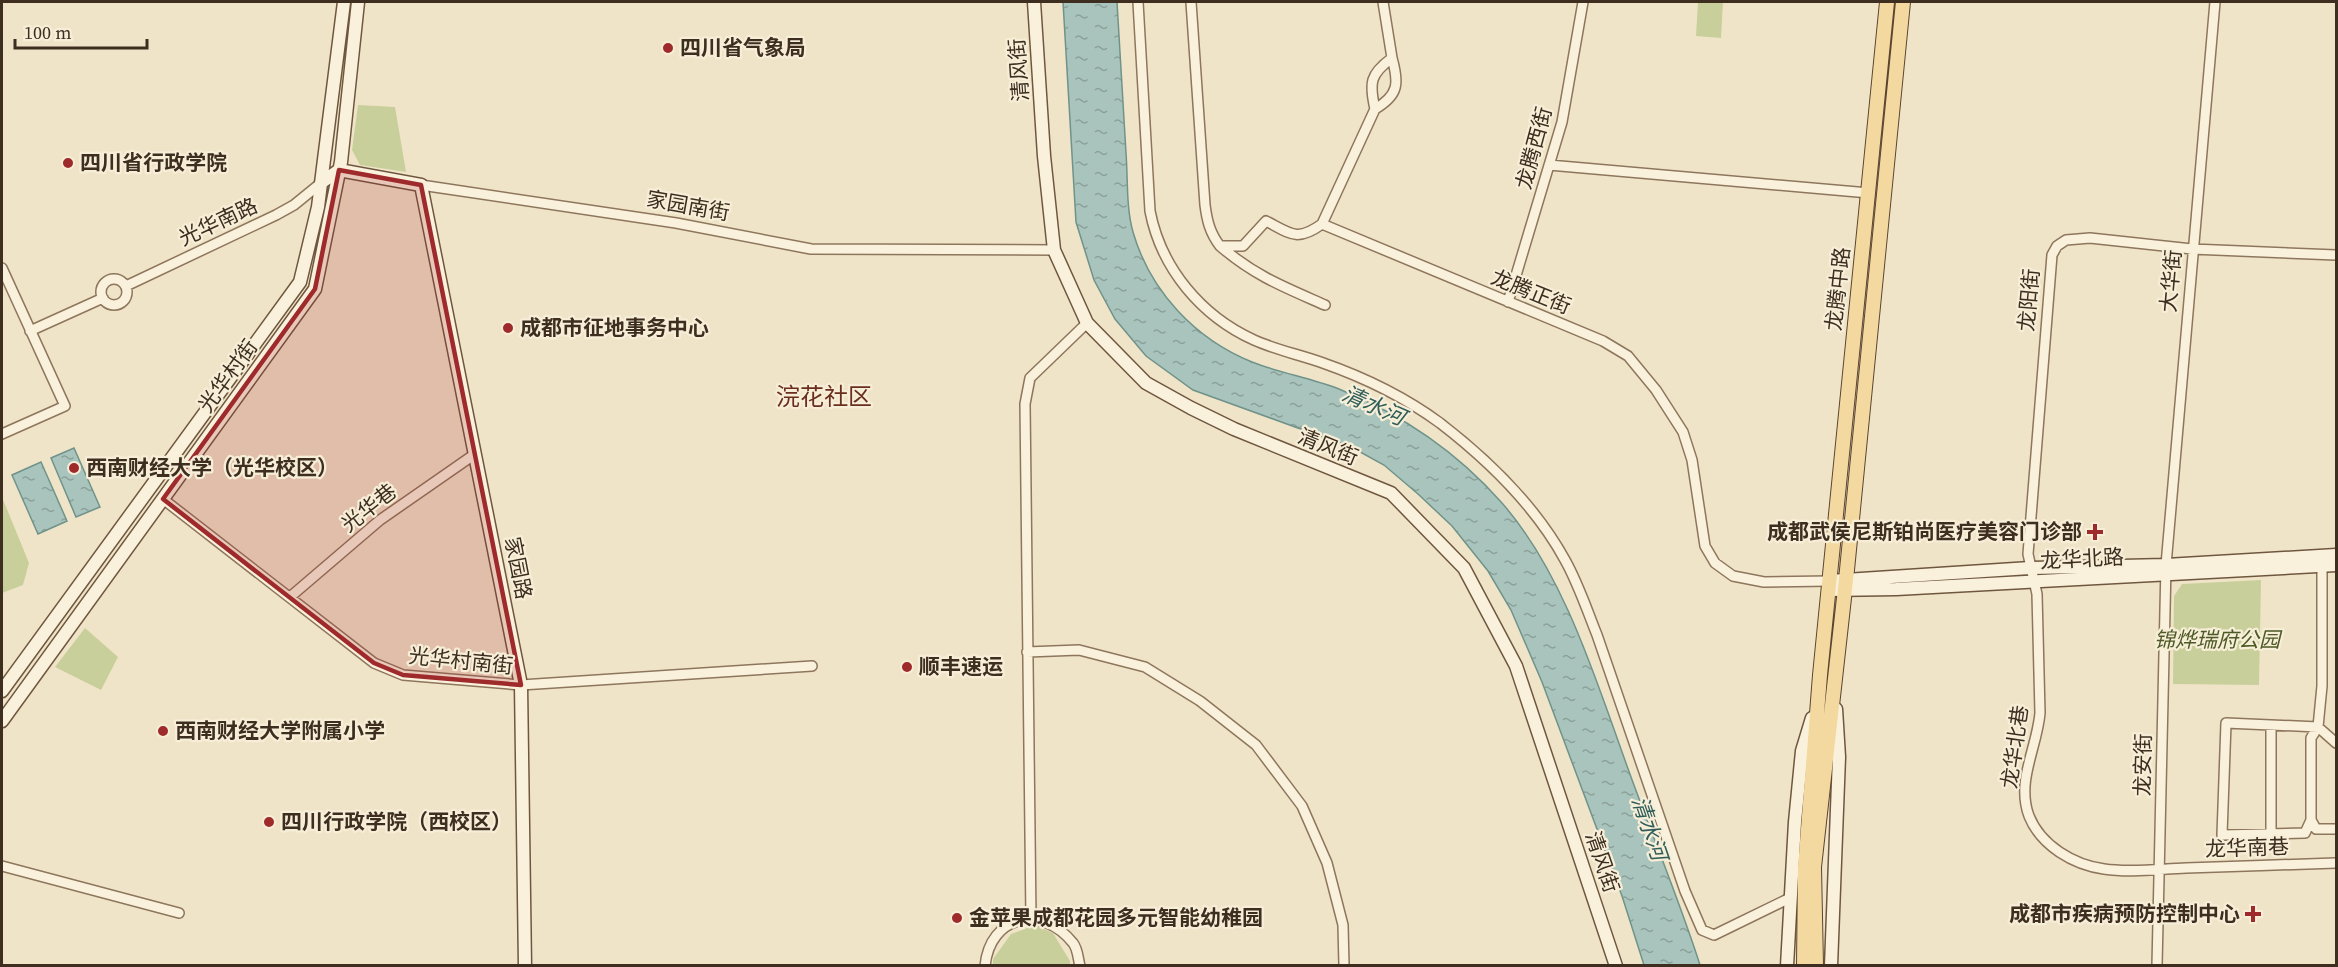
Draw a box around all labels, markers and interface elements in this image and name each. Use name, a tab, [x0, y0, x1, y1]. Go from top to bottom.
scale bar	[15, 12, 147, 50]
text: 100 m	[24, 20, 71, 45]
place label: 四川省气象局	[680, 33, 806, 62]
street label: 清风街	[1002, 38, 1035, 102]
marker: 四川省气象局	[661, 41, 675, 55]
street label: 龙腾西街	[1509, 104, 1558, 192]
place label: 四川省行政学院	[80, 148, 227, 177]
marker: 四川省行政学院	[61, 156, 75, 170]
street label: 家园南街	[644, 184, 732, 227]
street label: 光华南路	[174, 191, 262, 252]
street label: 龙腾中路	[1819, 246, 1856, 332]
street label: 大华街	[2153, 248, 2188, 314]
street label: 龙腾正街	[1487, 262, 1576, 321]
street label: 龙阳街	[2011, 267, 2046, 333]
place label: 成都市征地事务中心	[520, 313, 709, 342]
marker: 成都市征地事务中心	[501, 321, 515, 335]
street label: 光华村街	[191, 333, 264, 418]
water label: 清水河	[1338, 378, 1414, 434]
district label: 浣花社区	[776, 380, 872, 413]
street label: 清风街	[1294, 421, 1363, 472]
place label: 西南财经大学（光华校区）	[86, 453, 338, 482]
marker: 西南财经大学（光华校区）	[67, 461, 81, 475]
street label: 光华巷	[335, 477, 402, 538]
place label: 成都武侯尼斯铂尚医疗美容门诊部	[1767, 517, 2082, 546]
marker: 成都武侯尼斯铂尚医疗美容门诊部	[2086, 523, 2104, 541]
street label: 家园路	[498, 534, 539, 602]
street label: 龙华北路	[2039, 542, 2125, 575]
park label: 锦烨瑞府公园	[2154, 625, 2283, 654]
street label: 光华村南街	[407, 641, 515, 680]
place label: 顺丰速运	[919, 652, 1003, 681]
marker: 顺丰速运	[900, 660, 914, 674]
street label: 龙华北巷	[1994, 703, 2035, 791]
place label: 西南财经大学附属小学	[175, 716, 385, 745]
marker: 西南财经大学附属小学	[156, 724, 170, 738]
street label: 龙安街	[2127, 733, 2158, 797]
water label: 清水河	[1625, 792, 1676, 868]
place label: 四川行政学院（西校区）	[281, 807, 512, 836]
marker: 四川行政学院（西校区）	[262, 815, 276, 829]
street label: 清风街	[1579, 827, 1626, 896]
street label: 龙华南巷	[2205, 832, 2289, 863]
place label: 成都市疾病预防控制中心	[2009, 899, 2240, 928]
place label: 金苹果成都花园多元智能幼稚园	[969, 903, 1263, 932]
marker: 成都市疾病预防控制中心	[2244, 905, 2262, 923]
marker: 金苹果成都花园多元智能幼稚园	[950, 911, 964, 925]

